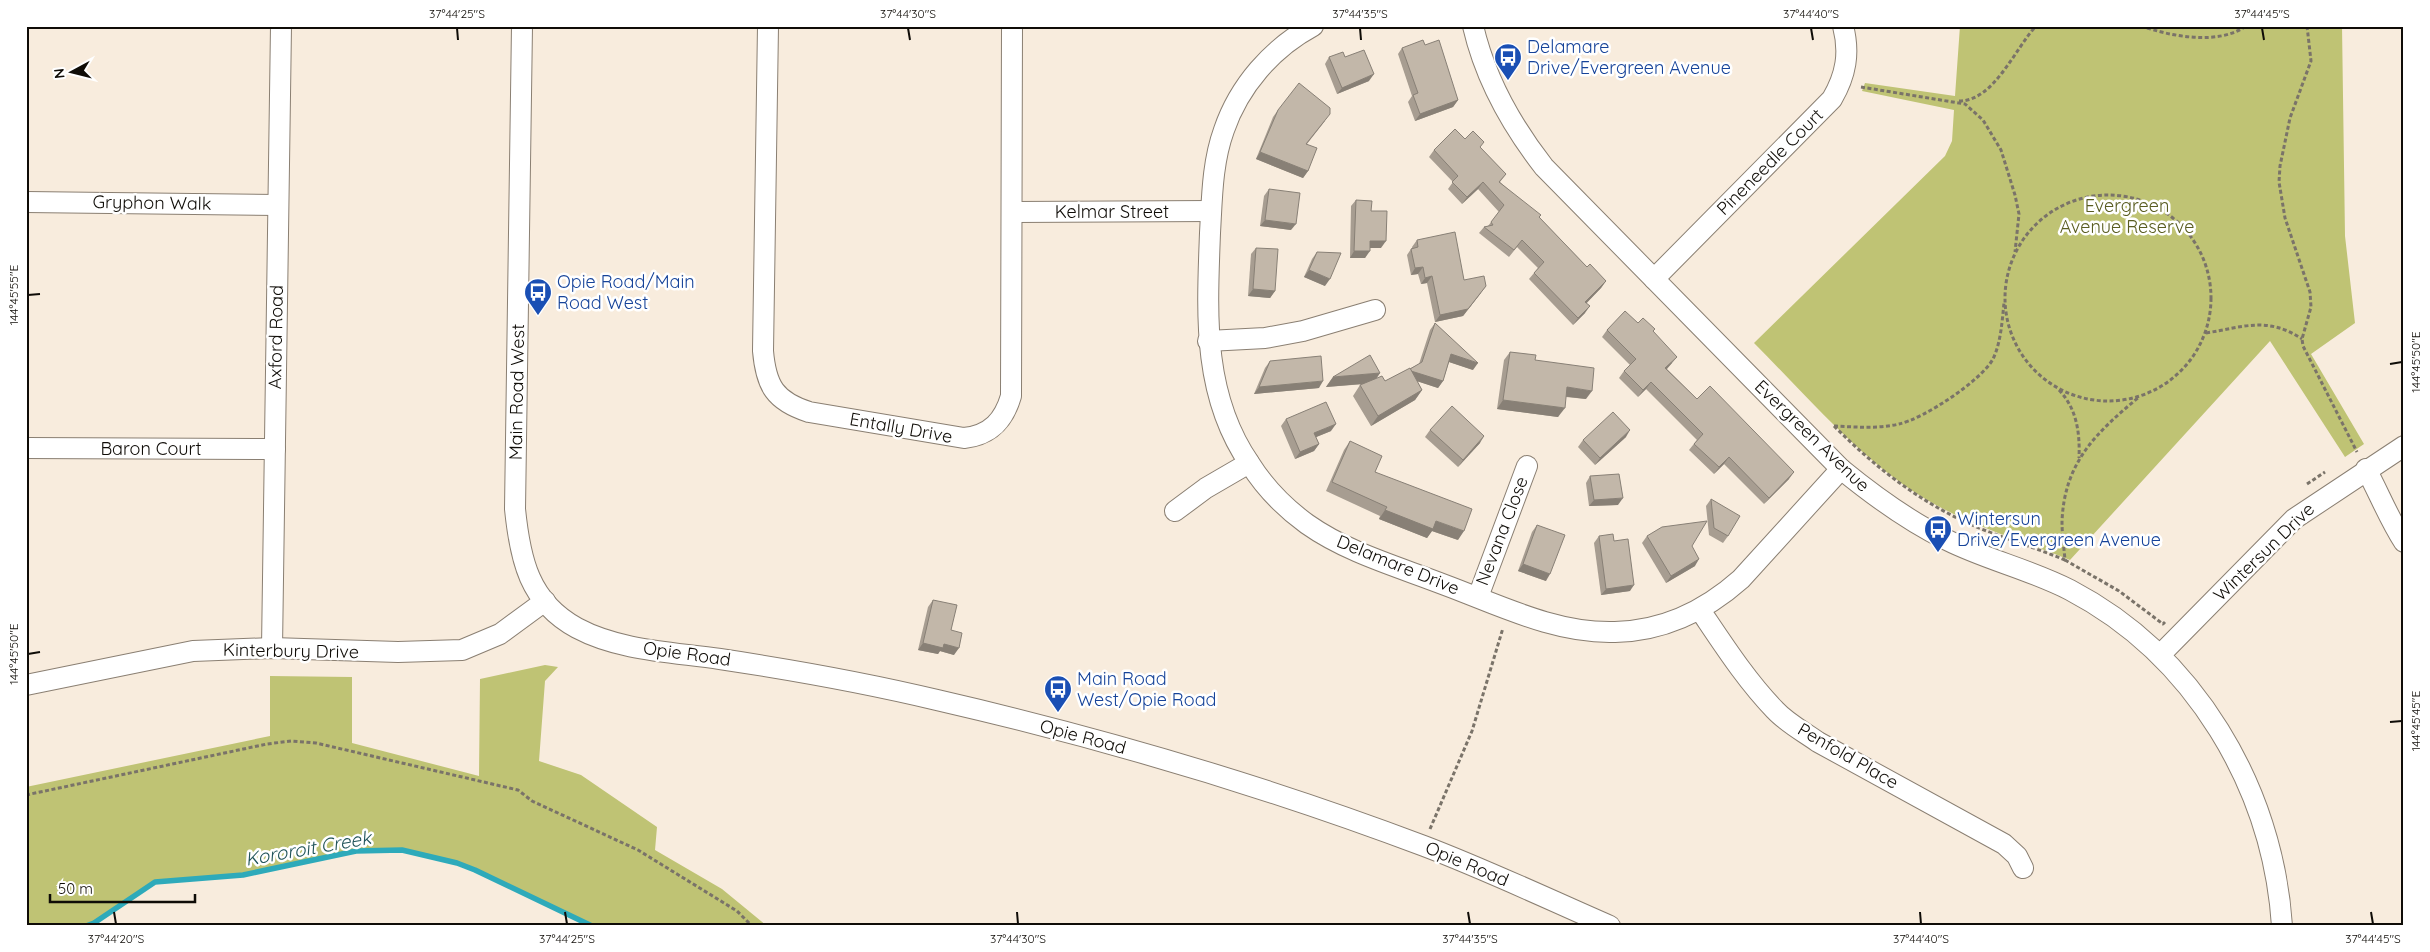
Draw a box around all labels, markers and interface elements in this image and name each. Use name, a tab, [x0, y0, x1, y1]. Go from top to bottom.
text: 37°44'25"S	[429, 6, 485, 21]
text: 37°44'30"S	[880, 6, 936, 21]
text: 37°44'35"S	[1332, 6, 1388, 21]
text: 37°44'40"S	[1783, 6, 1839, 21]
text: 37°44'45"S	[2234, 6, 2290, 21]
place label: Delamare Drive/Evergreen Avenue	[1527, 35, 1731, 79]
bus stop icon: Delamare Drive/Evergreen Avenue	[1493, 42, 1523, 81]
north arrow	[48, 48, 98, 98]
text: N	[50, 67, 69, 80]
street label: Pineneedle Court	[1711, 103, 1828, 220]
street label: Gryphon Walk	[92, 190, 212, 215]
park label: Evergreen Avenue Reserve	[2060, 194, 2194, 238]
street label: Kelmar Street	[1055, 200, 1169, 223]
text: 144°45'55"E	[6, 264, 21, 325]
place label: Opie Road/Main Road West	[557, 270, 695, 314]
bus stop icon: Opie Road/Main Road West	[523, 277, 553, 316]
street label: Axford Road	[263, 285, 288, 389]
street label: Main Road West	[504, 324, 529, 460]
text: 144°45'50"E	[2408, 331, 2423, 393]
street label: Evergreen Avenue	[1750, 375, 1875, 496]
street label: Entally Drive	[848, 407, 954, 448]
street label: Baron Court	[100, 437, 202, 460]
street label: Nevana Close	[1470, 473, 1533, 589]
street label: Wintersun Drive	[2208, 497, 2319, 606]
place label: Wintersun Drive/Evergreen Avenue	[1957, 507, 2161, 551]
bus stop icon: Wintersun Drive/Evergreen Avenue	[1923, 514, 1953, 553]
street label: Delamare Drive	[1333, 529, 1463, 600]
text: 144°45'50"E	[6, 623, 21, 685]
street label: Opie Road	[642, 636, 732, 671]
street label: Kinterbury Drive	[223, 638, 359, 663]
place label: Main Road West/Opie Road	[1077, 667, 1217, 711]
bus stop icon: Main Road West/Opie Road	[1043, 674, 1073, 713]
text: 144°45'45"E	[2408, 691, 2423, 751]
street label: Opie Road	[1038, 714, 1129, 759]
street label: Penfold Place	[1794, 717, 1903, 794]
water label: Kororoit Creek	[243, 825, 375, 871]
street label: Opie Road	[1422, 836, 1512, 891]
scale bar	[50, 872, 195, 904]
text: 50 m	[58, 879, 93, 898]
text: 37°44'20"S	[88, 931, 145, 946]
text: 37°44'25"S	[539, 931, 595, 946]
text: 37°44'30"S	[990, 931, 1046, 946]
text: 37°44'35"S	[1442, 931, 1498, 946]
text: 37°44'40"S	[1893, 931, 1949, 946]
text: 37°44'45"S	[2345, 931, 2401, 946]

